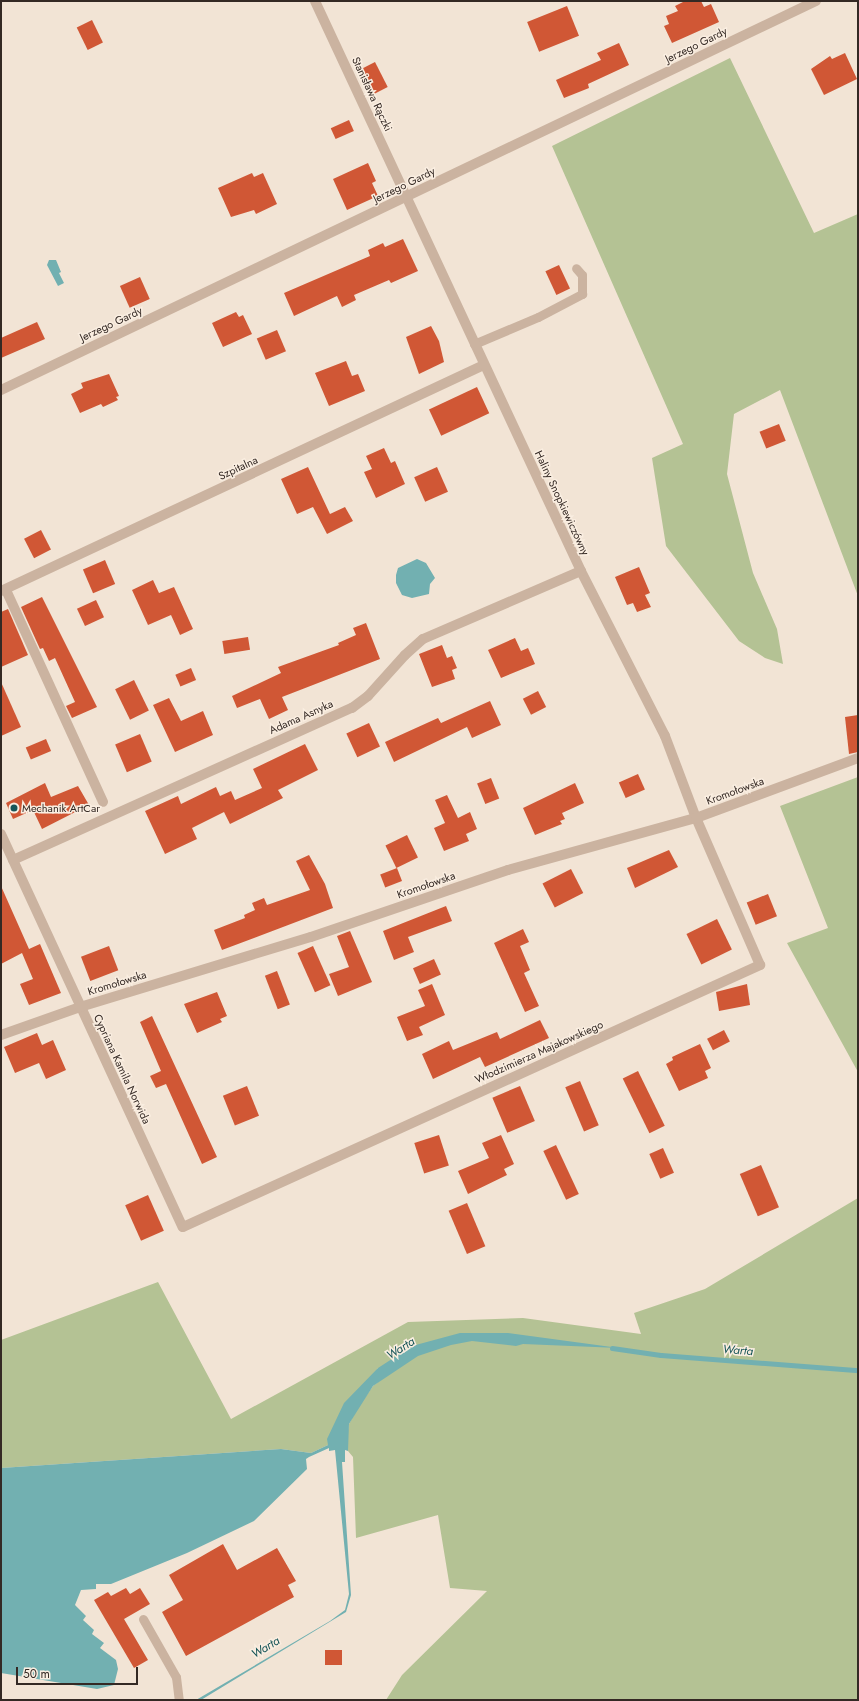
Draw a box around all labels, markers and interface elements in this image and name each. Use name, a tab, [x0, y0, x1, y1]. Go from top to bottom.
street label: Jerzego Gardy	[663, 24, 729, 66]
street label: Stanisława Rączki	[349, 55, 395, 133]
street label: Jerzego Gardy	[371, 164, 437, 206]
street label: Jerzego Gardy	[78, 304, 144, 344]
street label: Haliny Snopkiewiczówny	[532, 449, 592, 557]
street label: Szpitalna	[216, 453, 260, 483]
street label: Adama Asnyka	[267, 697, 335, 737]
street label: Kromołowska	[704, 774, 766, 808]
place label: Mechanik ArtCar	[22, 801, 100, 815]
marker: Mechanik ArtCar	[9, 803, 19, 813]
street label: Kromołowska	[395, 869, 457, 901]
street label: Kromołowska	[86, 968, 148, 998]
street label: Cypriana Kamila Norwida	[91, 1012, 153, 1126]
street label: Włodzimierza Majakowskiego	[473, 1018, 605, 1086]
water label: Warta	[384, 1335, 418, 1363]
water label: Warta	[722, 1343, 754, 1359]
water label: Warta	[249, 1634, 283, 1662]
scale bar	[18, 1659, 140, 1685]
text: 50 m	[23, 1665, 50, 1683]

